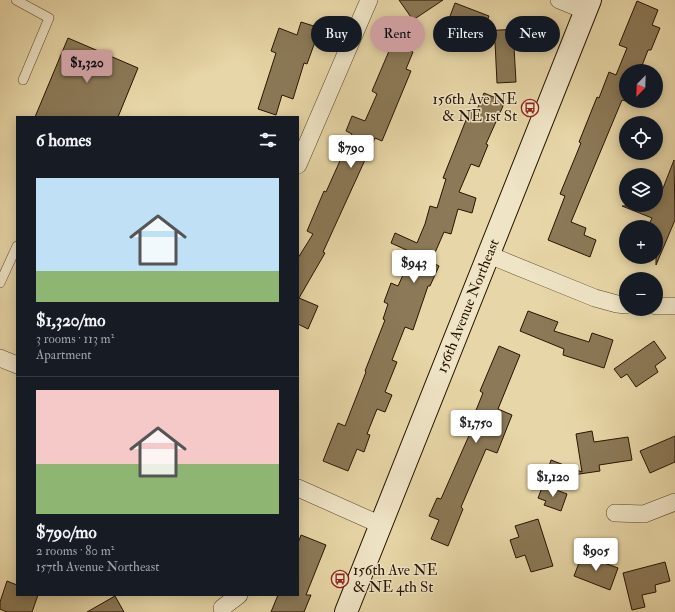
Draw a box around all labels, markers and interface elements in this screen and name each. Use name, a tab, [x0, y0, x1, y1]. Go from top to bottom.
chip: Buy	[311, 16, 362, 52]
chip: Rent	[370, 16, 425, 52]
chip: Filters	[433, 16, 497, 52]
chip: New	[505, 16, 560, 52]
pin: $1,320	[54, 50, 120, 84]
text: $1,320	[70, 55, 104, 71]
north arrow	[619, 64, 663, 108]
map controls	[619, 64, 663, 316]
place label: 156th Ave NE & NE 1st St	[433, 90, 517, 126]
bus stop icon: 156th Ave NE & NE 1st St	[520, 98, 540, 118]
button: locate	[619, 116, 663, 160]
icon: filters	[257, 129, 279, 151]
text: 6 homes	[36, 130, 91, 151]
pin: $790	[327, 135, 375, 169]
text: $790	[338, 140, 364, 156]
button: layers	[619, 168, 663, 212]
icon: home	[122, 204, 194, 276]
button: +	[619, 220, 663, 264]
street label: 156th Avenue Northeast	[432, 236, 504, 376]
pin: $943	[390, 250, 438, 284]
text: $943	[401, 255, 427, 271]
button: −	[619, 272, 663, 316]
text: $1,320/mo	[36, 310, 105, 331]
text: 3 rooms · 113 m²	[36, 331, 114, 347]
text: Apartment	[36, 347, 92, 363]
pin: $1,750	[443, 410, 509, 444]
text: $1,750	[460, 415, 492, 431]
icon: home	[122, 416, 194, 488]
pin: $1,120	[520, 464, 586, 498]
text: $1,120	[537, 469, 569, 485]
text: $790/mo	[36, 522, 97, 543]
pin: $905	[572, 538, 620, 572]
text: 2 rooms · 80 m²	[36, 543, 114, 559]
text: $905	[583, 543, 609, 559]
text: 157th Avenue Northeast	[36, 559, 159, 575]
place label: 156th Ave NE & NE 4th St	[353, 561, 438, 597]
bus stop icon: 156th Ave NE & NE 4th St	[330, 569, 350, 589]

